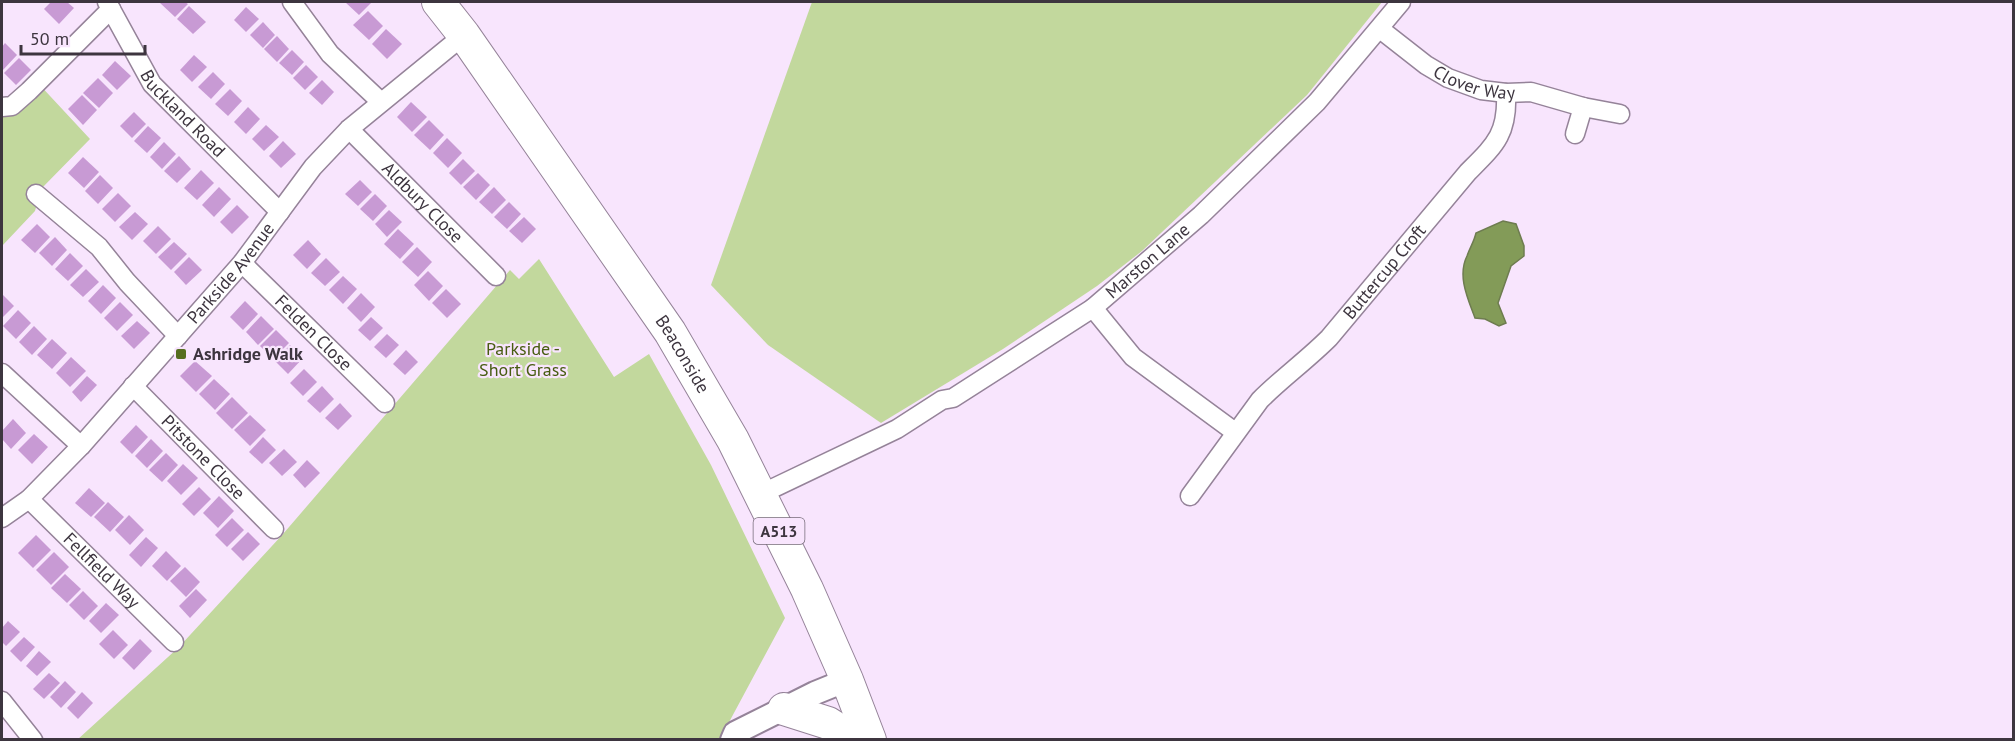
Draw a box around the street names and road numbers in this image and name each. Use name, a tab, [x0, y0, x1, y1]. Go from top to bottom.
street label: Clover Way	[1429, 60, 1516, 104]
street label: Buckland Road	[135, 66, 231, 162]
street label: Aldbury Close	[377, 157, 468, 248]
street label: Parkside Avenue	[182, 218, 279, 328]
street label: Marston Lane	[1100, 218, 1194, 303]
street label: Buttercup Croft	[1338, 219, 1430, 324]
street label: Felden Close	[270, 290, 357, 376]
street label: Beaconside	[651, 310, 715, 397]
street label: Pitstone Close	[157, 410, 250, 504]
road number: A513	[754, 518, 804, 544]
street label: Fellfield Way	[59, 527, 146, 614]

